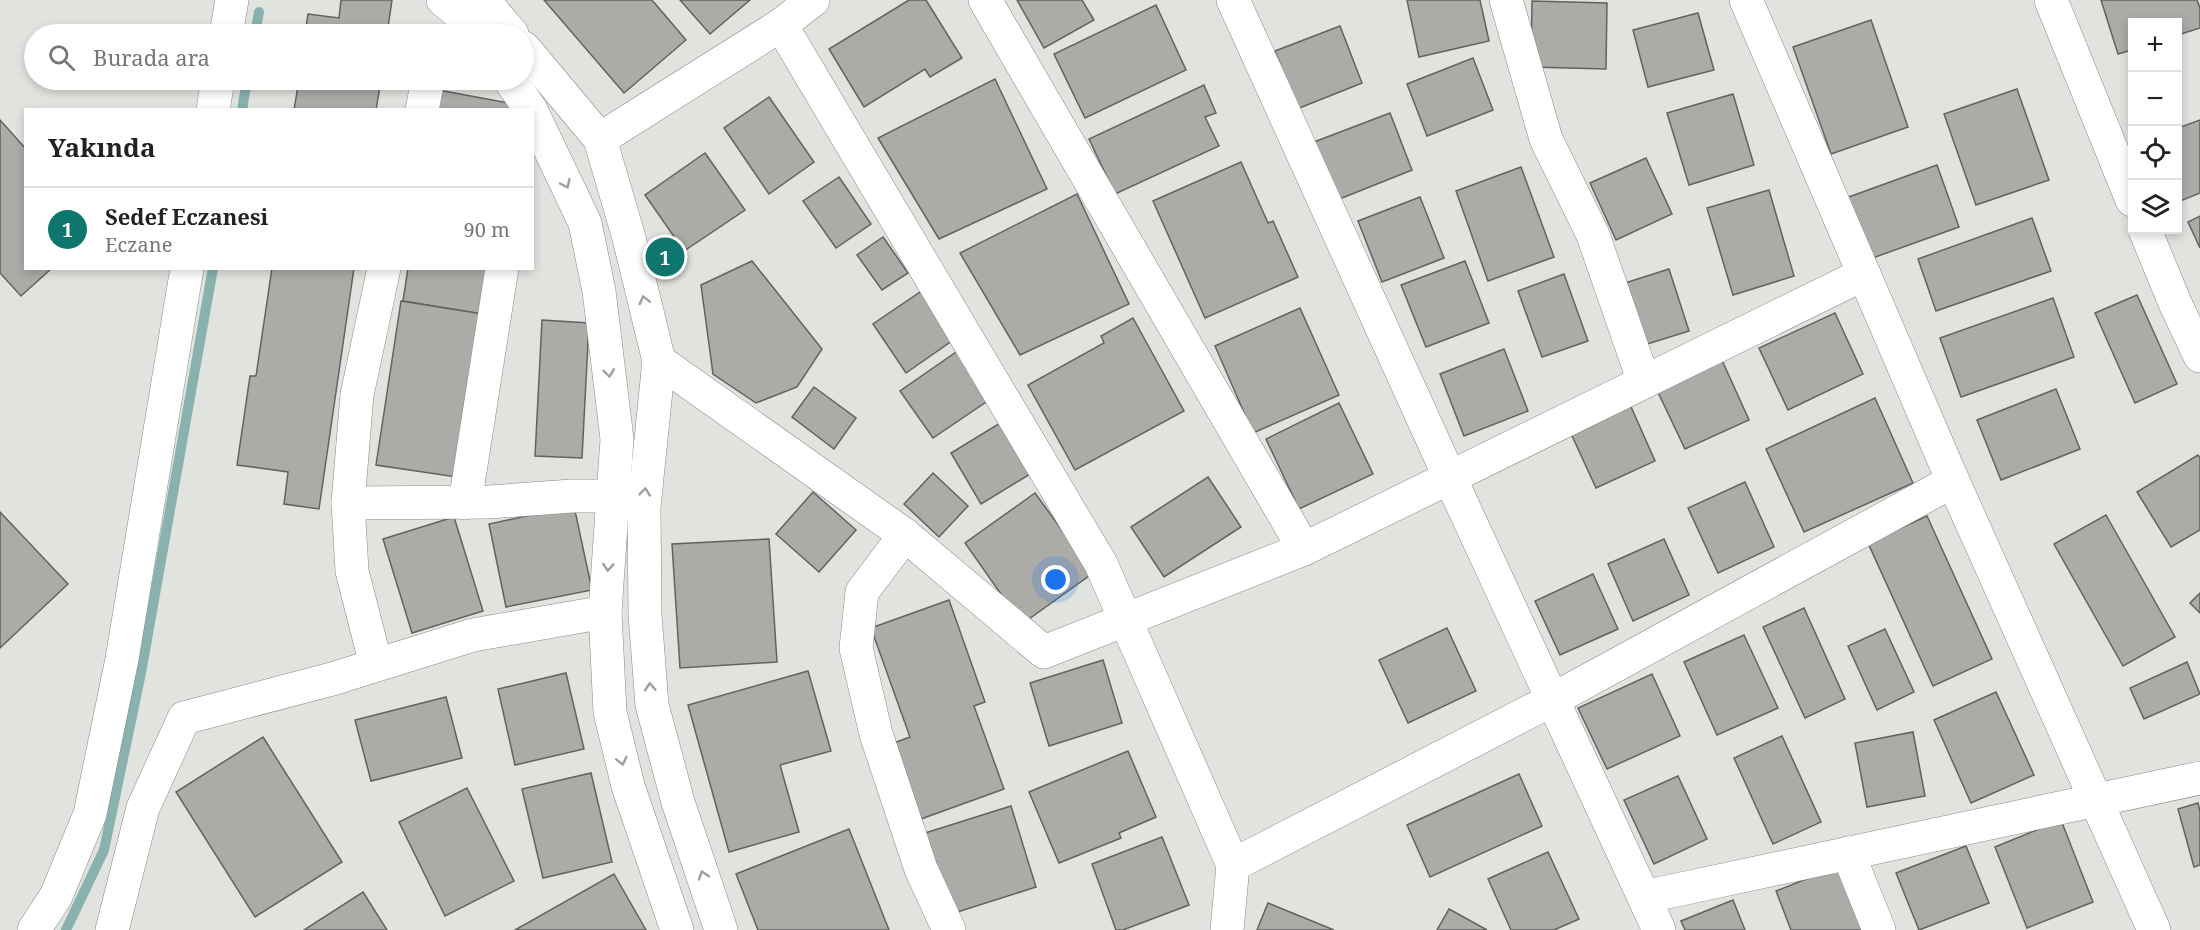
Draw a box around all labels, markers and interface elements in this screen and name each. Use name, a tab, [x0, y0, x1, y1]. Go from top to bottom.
map controls	[2128, 18, 2182, 234]
button: +	[2128, 18, 2182, 72]
search box	[24, 24, 534, 90]
icon: search	[45, 41, 78, 74]
text: Burada ara	[93, 42, 210, 72]
button: −	[2128, 72, 2182, 126]
button: locate	[2128, 126, 2182, 180]
text: Yakında	[48, 129, 156, 165]
one-way arrow	[559, 178, 571, 189]
button: layers	[2128, 180, 2182, 234]
text: Sedef Eczanesi	[105, 201, 268, 231]
text: 1	[62, 216, 73, 243]
text: 90 m	[464, 216, 510, 243]
text: Eczane	[105, 231, 172, 258]
pin: 1	[646, 234, 684, 280]
one-way arrow	[639, 295, 652, 305]
one-way arrow	[602, 369, 615, 378]
one-way arrow	[638, 488, 651, 497]
one-way arrow	[602, 563, 615, 572]
your location	[1041, 565, 1070, 594]
one-way arrow	[644, 683, 657, 692]
one-way arrow	[615, 755, 628, 765]
one-way arrow	[697, 870, 710, 880]

